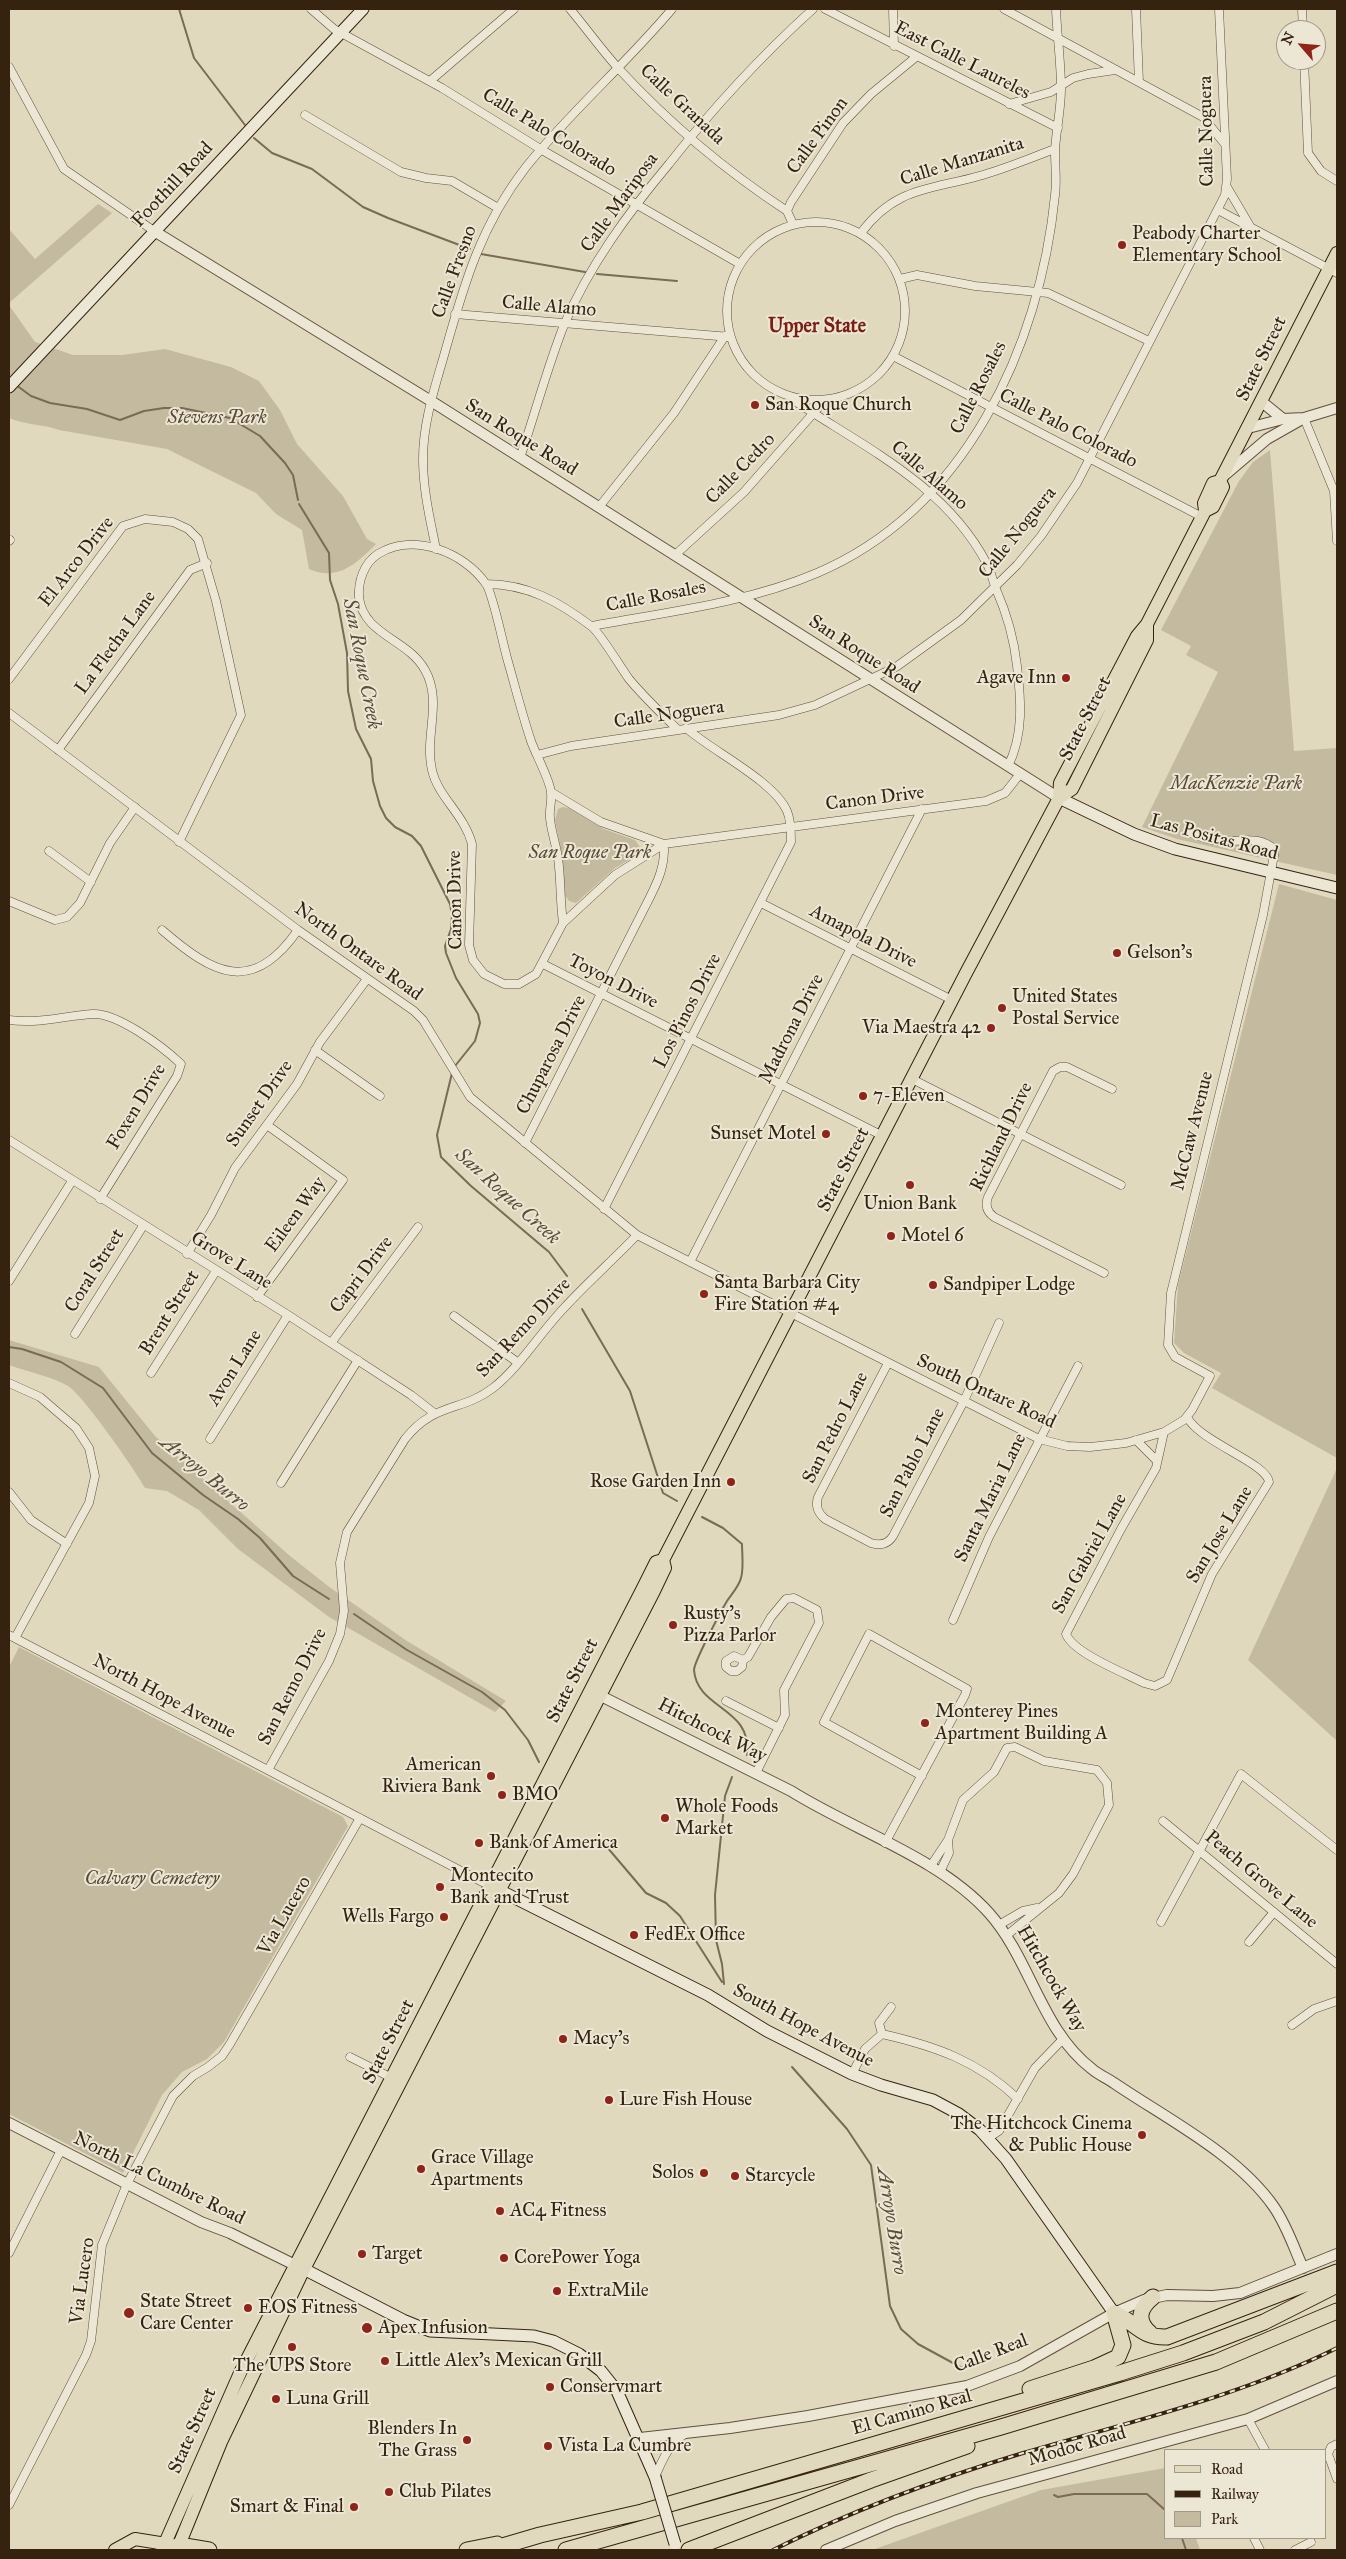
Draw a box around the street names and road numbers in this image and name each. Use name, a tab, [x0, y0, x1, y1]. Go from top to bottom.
street label: East Calle Laureles	[890, 17, 1034, 105]
street label: Calle Granada	[635, 60, 729, 150]
street label: Calle Noguera	[1195, 75, 1219, 187]
street label: Calle Palo Colorado	[478, 84, 620, 182]
street label: Calle Pinon	[782, 93, 854, 179]
street label: Calle Manzanita	[897, 132, 1027, 192]
street label: Foothill Road	[128, 137, 218, 233]
street label: Calle Mariposa	[576, 149, 664, 257]
street label: Calle Fresno	[428, 223, 482, 321]
street label: Calle Alamo	[501, 292, 597, 322]
street label: State Street	[1232, 313, 1292, 405]
street label: Calle Rosales	[946, 338, 1012, 438]
street label: Calle Palo Colorado	[995, 384, 1141, 474]
street label: San Roque Road	[461, 394, 581, 482]
street label: Calle Cedro	[701, 429, 781, 509]
street label: Calle Alamo	[886, 436, 972, 516]
street label: Calle Noguera	[974, 483, 1062, 583]
street label: El Arco Drive	[35, 512, 119, 612]
street label: Calle Rosales	[604, 576, 708, 618]
street label: La Flecha Lane	[71, 587, 161, 699]
street label: San Roque Road	[804, 611, 924, 699]
street label: State Street	[1055, 673, 1117, 765]
street label: Calle Noguera	[612, 696, 726, 734]
street label: Canon Drive	[824, 782, 926, 816]
street label: Las Positas Road	[1148, 810, 1280, 866]
street label: Canon Drive	[444, 850, 468, 950]
street label: North Ontare Road	[289, 898, 427, 1006]
street label: Amapola Drive	[806, 900, 920, 974]
street label: Toyon Drive	[564, 950, 662, 1014]
street label: Los Pinos Drive	[649, 950, 727, 1072]
street label: Madrona Drive	[755, 970, 829, 1088]
street label: Chuparosa Drive	[512, 992, 592, 1118]
street label: Sunset Drive	[222, 1056, 298, 1152]
street label: Foxen Drive	[103, 1060, 171, 1154]
street label: McCaw Avenue	[1167, 1069, 1219, 1193]
street label: Richland Drive	[966, 1079, 1038, 1195]
street label: State Street	[813, 1124, 875, 1216]
street label: Eileen Way	[261, 1173, 331, 1257]
street label: Coral Street	[60, 1225, 130, 1317]
street label: Grove Lane	[186, 1227, 276, 1295]
street label: Capri Drive	[326, 1232, 398, 1318]
street label: Brent Street	[135, 1266, 205, 1360]
street label: San Remo Drive	[472, 1273, 576, 1383]
street label: Avon Lane	[203, 1326, 267, 1410]
street label: South Ontare Road	[913, 1350, 1059, 1434]
street label: San Pedro Lane	[798, 1368, 874, 1488]
street label: San Pablo Lane	[876, 1404, 950, 1522]
street label: Santa Maria Lane	[950, 1430, 1032, 1566]
street label: San Jose Lane	[1182, 1482, 1258, 1588]
street label: San Gabriel Lane	[1048, 1490, 1132, 1618]
street label: San Remo Drive	[254, 1625, 332, 1749]
street label: State Street	[542, 1635, 604, 1727]
street label: North Hope Avenue	[89, 1650, 239, 1744]
street label: Hitchcock Way	[654, 1694, 770, 1768]
street label: Peach Grove Lane	[1200, 1826, 1322, 1934]
street label: Via Lucero	[253, 1872, 317, 1960]
street label: Hitchcock Way	[1011, 1922, 1091, 2036]
street label: South Hope Avenue	[729, 1979, 877, 2073]
street label: State Street	[358, 1996, 420, 2088]
street label: North La Cumbre Road	[70, 2128, 248, 2230]
street label: Via Lucero	[66, 2236, 100, 2326]
street label: Calle Real	[951, 2329, 1031, 2379]
street label: State Street	[164, 2385, 222, 2477]
street label: El Camino Real	[850, 2385, 974, 2441]
street label: Modoc Road	[1025, 2422, 1129, 2472]

